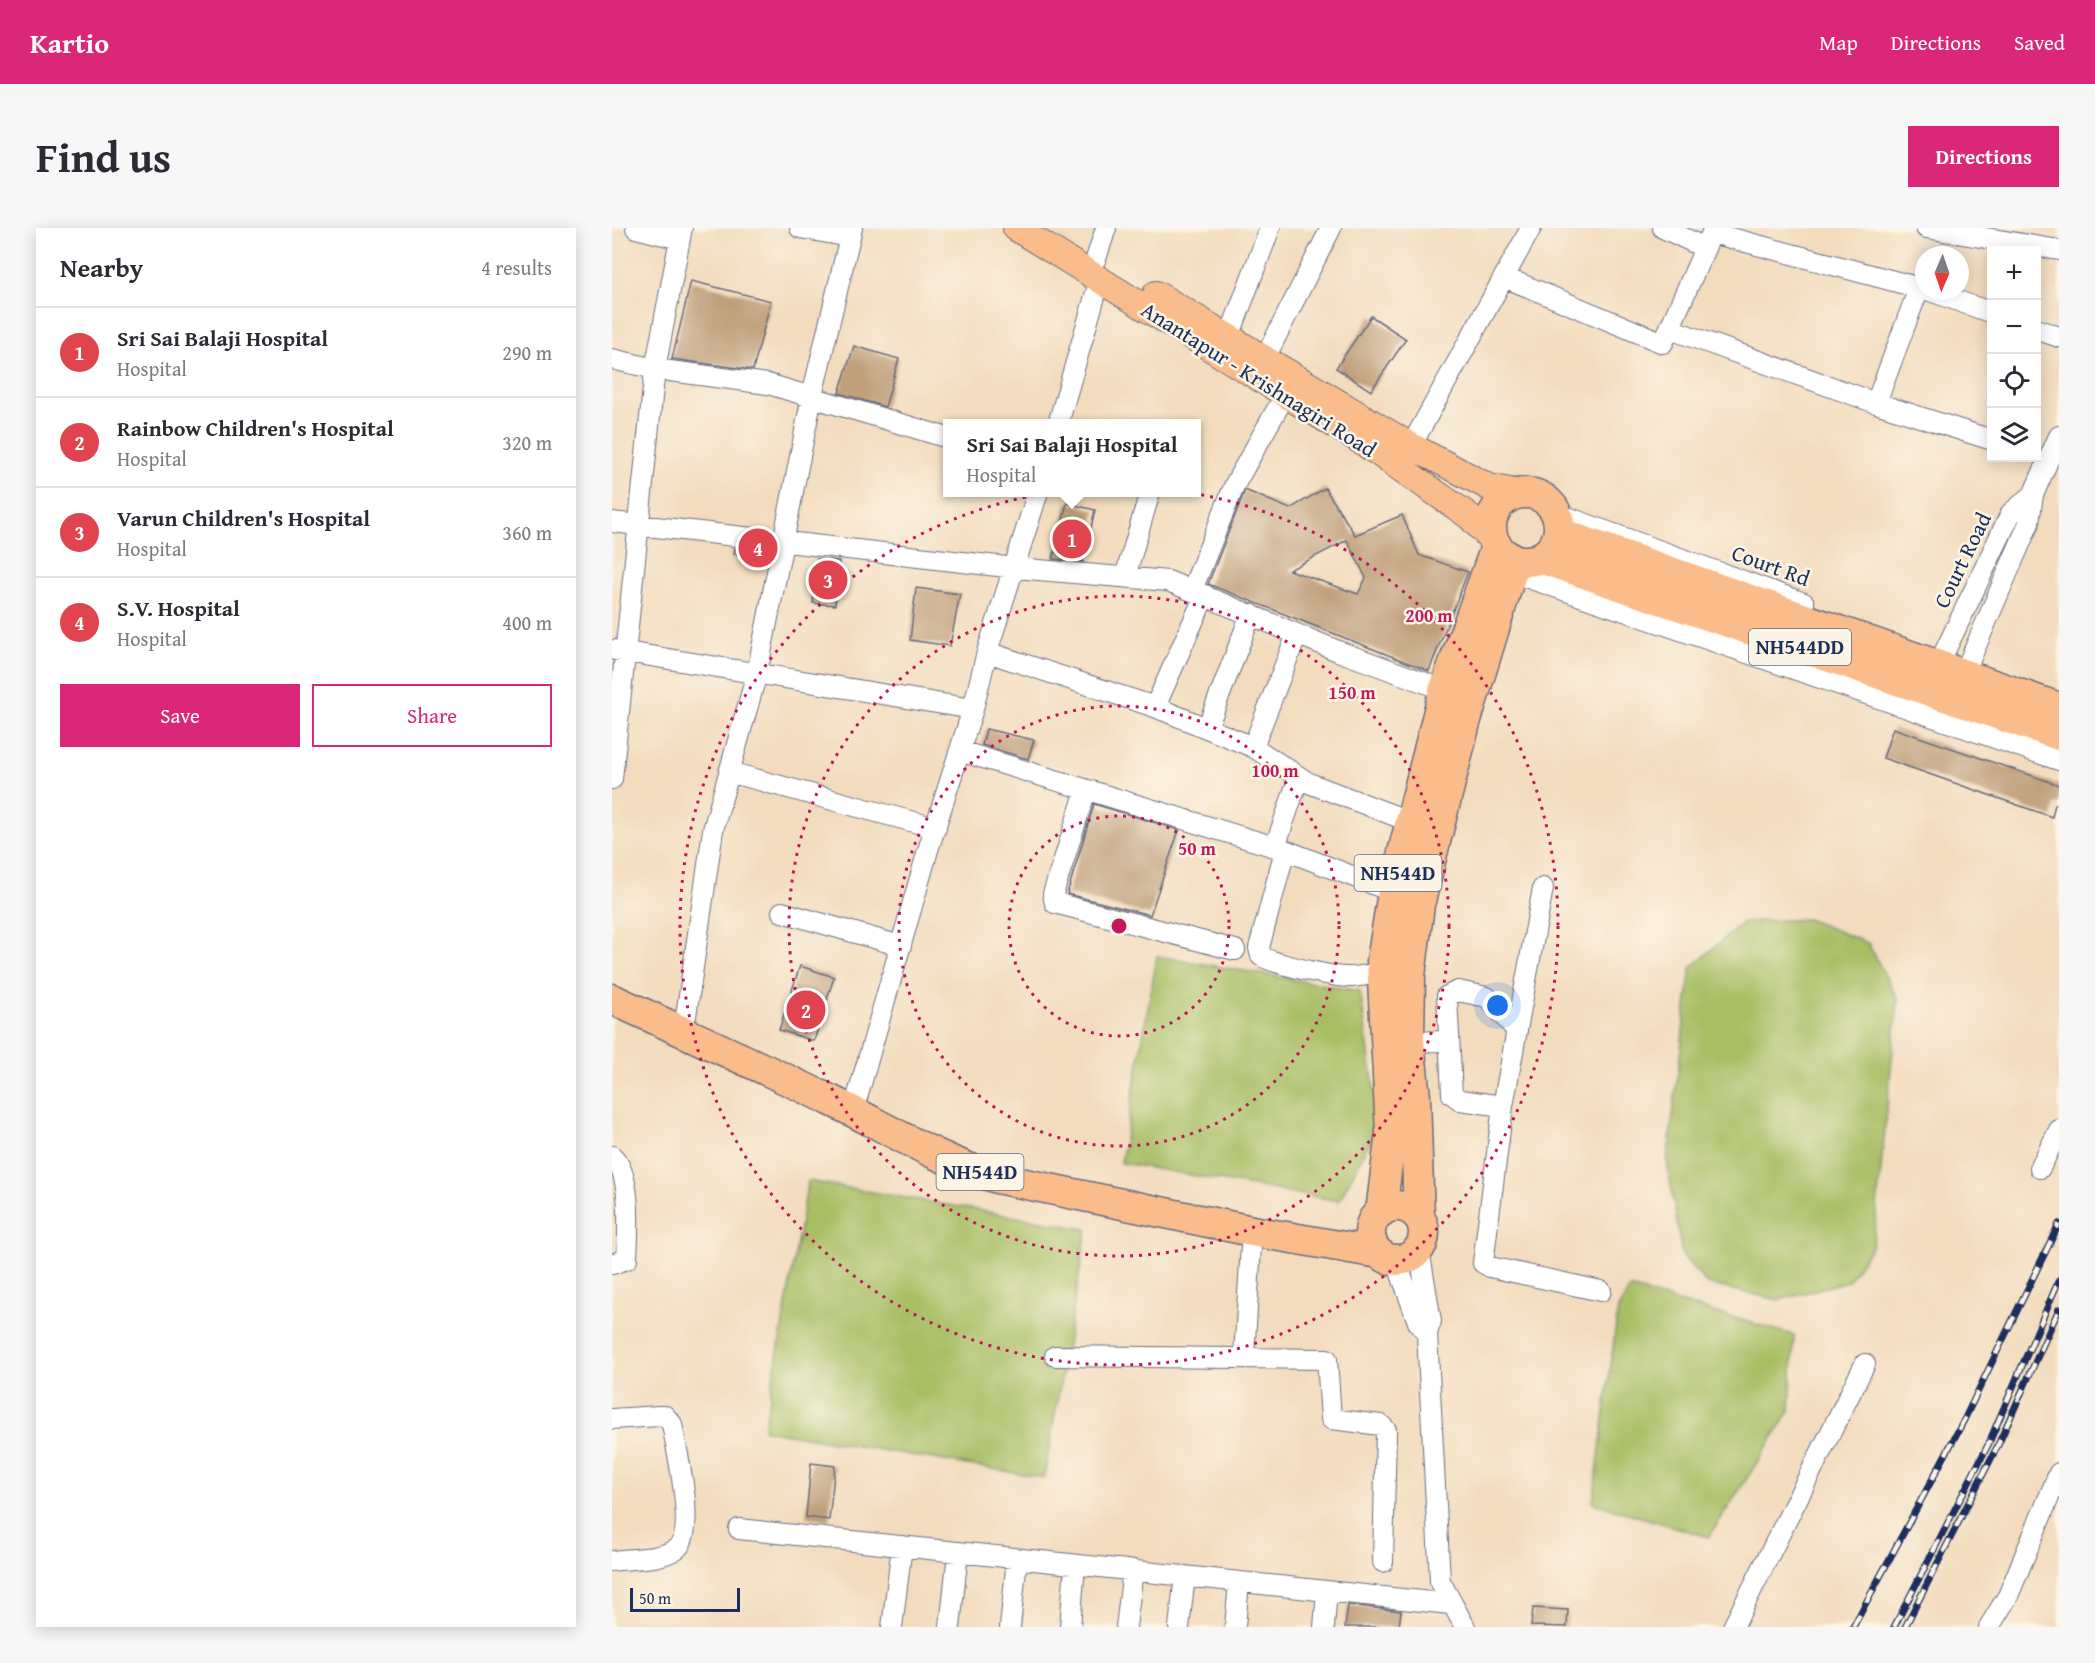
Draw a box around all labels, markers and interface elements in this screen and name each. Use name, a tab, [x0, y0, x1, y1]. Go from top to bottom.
text: Kartio	[30, 22, 109, 63]
text: Map	[1819, 27, 1858, 58]
text: Directions	[1891, 27, 1981, 58]
text: Saved	[2014, 27, 2065, 58]
text: Find us	[36, 126, 171, 187]
button: Directions	[1908, 126, 2059, 187]
north arrow	[1915, 246, 1969, 300]
map controls	[1987, 246, 2041, 462]
button: +	[1987, 246, 2041, 300]
text: Nearby	[60, 248, 143, 287]
text: 4 results	[481, 253, 552, 282]
street label: Anantapur - Krishnagiri Road	[1135, 293, 1383, 465]
button: −	[1987, 300, 2041, 354]
text: Sri Sai Balaji Hospital	[117, 322, 328, 354]
text: 1	[74, 338, 85, 367]
text: 290 m	[502, 338, 552, 367]
text: Hospital	[117, 354, 187, 383]
button: locate	[1987, 354, 2041, 408]
button: layers	[1987, 408, 2041, 462]
text: Rainbow Children's Hospital	[117, 412, 394, 444]
popup	[943, 419, 1201, 497]
text: 2	[74, 428, 85, 457]
text: 320 m	[502, 428, 552, 457]
text: Sri Sai Balaji Hospital	[966, 428, 1178, 460]
text: Hospital	[117, 444, 187, 473]
text: Hospital	[966, 460, 1036, 489]
text: Varun Children's Hospital	[117, 502, 370, 534]
street label: Court Road	[1925, 507, 1999, 613]
pin: 1	[1052, 516, 1092, 562]
text: 3	[74, 518, 85, 547]
text: 360 m	[502, 518, 552, 547]
pin: 4	[738, 526, 778, 570]
text: Hospital	[117, 534, 187, 563]
street label: Court Rd	[1727, 536, 1815, 594]
pin: 3	[808, 558, 848, 602]
text: S.V. Hospital	[117, 592, 240, 624]
text: 200 m	[1405, 602, 1453, 629]
text: 4	[74, 608, 85, 637]
text: 400 m	[502, 608, 552, 637]
text: Hospital	[117, 624, 187, 653]
road number: NH544DD	[1749, 629, 1851, 665]
text: 150 m	[1328, 679, 1376, 706]
button: Save	[60, 684, 300, 747]
button: Share	[312, 684, 552, 747]
text: 100 m	[1251, 757, 1299, 784]
text: 50 m	[1178, 835, 1217, 862]
road number: NH544D	[1354, 855, 1442, 891]
centre of rings	[1109, 916, 1129, 936]
pin: 2	[786, 988, 826, 1032]
your location	[1483, 991, 1512, 1020]
road number: NH544D	[936, 1154, 1024, 1190]
scale bar	[630, 1585, 740, 1612]
text: 50 m	[639, 1586, 671, 1610]

